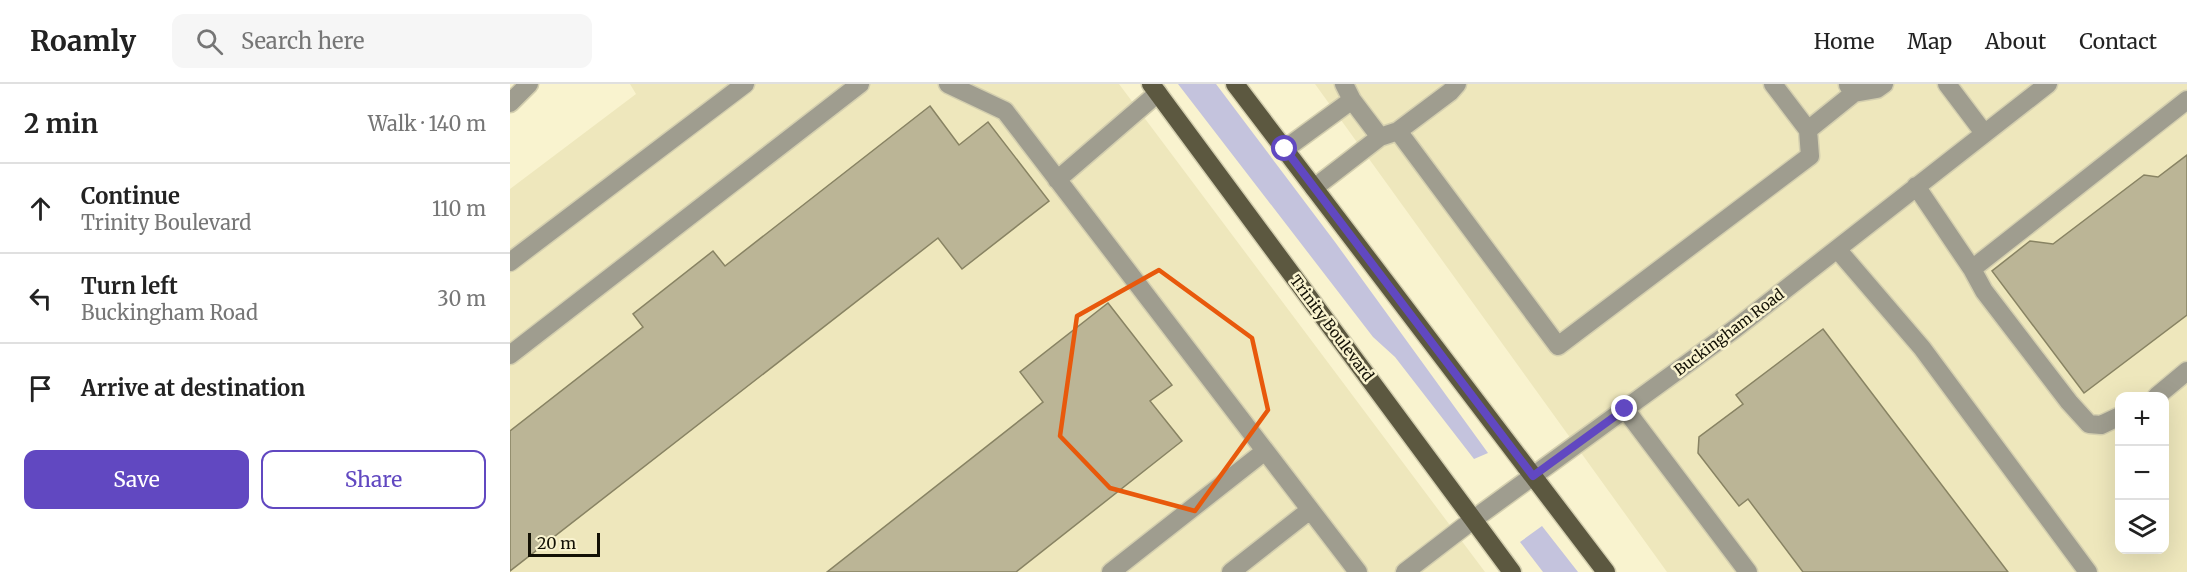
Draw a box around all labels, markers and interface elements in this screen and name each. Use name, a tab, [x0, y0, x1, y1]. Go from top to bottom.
search box	[172, 14, 592, 68]
text: Roamly	[30, 23, 136, 59]
icon: search	[193, 25, 226, 58]
text: Search here	[241, 27, 364, 55]
text: Home	[1814, 28, 1874, 55]
text: Map	[1907, 28, 1952, 55]
text: About	[1985, 28, 2046, 55]
text: Contact	[2079, 28, 2157, 55]
text: 2 min	[24, 107, 98, 140]
text: Walk · 140 m	[368, 111, 486, 136]
route start	[1271, 135, 1297, 161]
text: Continue	[81, 182, 180, 210]
icon: ahead	[24, 192, 57, 225]
text: 110 m	[432, 196, 486, 221]
text: Trinity Boulevard	[81, 210, 251, 235]
street label: Trinity Boulevard	[1286, 271, 1378, 385]
text: Turn left	[81, 272, 178, 300]
icon: left	[24, 282, 57, 315]
street label: Buckingham Road	[1670, 284, 1788, 380]
text: 30 m	[437, 286, 486, 311]
text: Buckingham Road	[81, 300, 258, 325]
icon: arrive	[24, 372, 57, 405]
text: Arrive at destination	[81, 374, 305, 402]
map controls	[2115, 392, 2169, 554]
button: +	[2115, 392, 2169, 446]
route end	[1611, 395, 1637, 421]
button: −	[2115, 446, 2169, 500]
button: Save	[24, 450, 249, 509]
button: Share	[261, 450, 486, 509]
button: layers	[2115, 500, 2169, 554]
scale bar	[528, 530, 600, 558]
text: 20 m	[537, 533, 576, 553]

